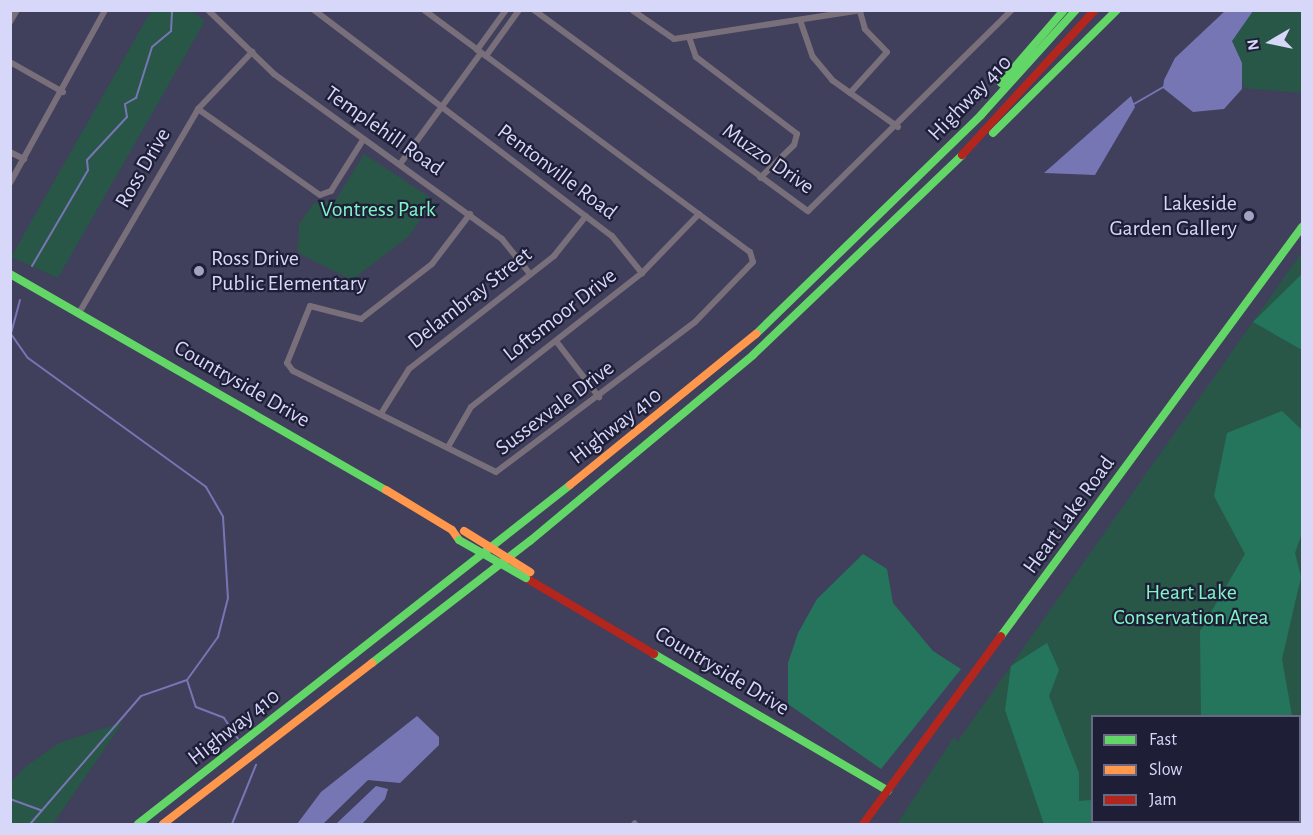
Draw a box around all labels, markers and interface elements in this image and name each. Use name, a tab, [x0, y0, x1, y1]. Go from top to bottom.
north arrow	[1241, 12, 1301, 72]
text: N	[1244, 38, 1262, 52]
street label: Highway 410	[923, 50, 1017, 146]
street label: Templehill Road	[320, 80, 448, 182]
street label: Pentonville Road	[492, 118, 622, 226]
street label: Muzzo Drive	[717, 118, 819, 200]
street label: Ross Drive	[110, 123, 176, 213]
place label: Lakeside Garden Gallery	[1110, 190, 1237, 242]
park label: Vontress Park	[320, 197, 436, 223]
marker: Lakeside Garden Gallery	[1242, 209, 1256, 223]
street label: Delambray Street	[403, 241, 537, 355]
place label: Ross Drive Public Elementary	[211, 245, 366, 296]
street label: Loftsmoor Drive	[498, 263, 622, 367]
marker: Ross Drive Public Elementary	[192, 264, 206, 278]
street label: Countryside Drive	[169, 334, 315, 434]
street label: Sussexvale Drive	[490, 355, 620, 461]
street label: Highway 410	[565, 382, 667, 470]
street label: Heart Lake Road	[1017, 451, 1121, 579]
park label: Heart Lake Conservation Area	[1113, 579, 1269, 630]
street label: Countryside Drive	[650, 620, 794, 722]
street label: Highway 410	[183, 683, 285, 771]
legend	[1091, 715, 1301, 823]
text: Fast	[1149, 731, 1177, 749]
text: Slow	[1149, 761, 1182, 779]
text: Jam	[1149, 791, 1177, 809]

